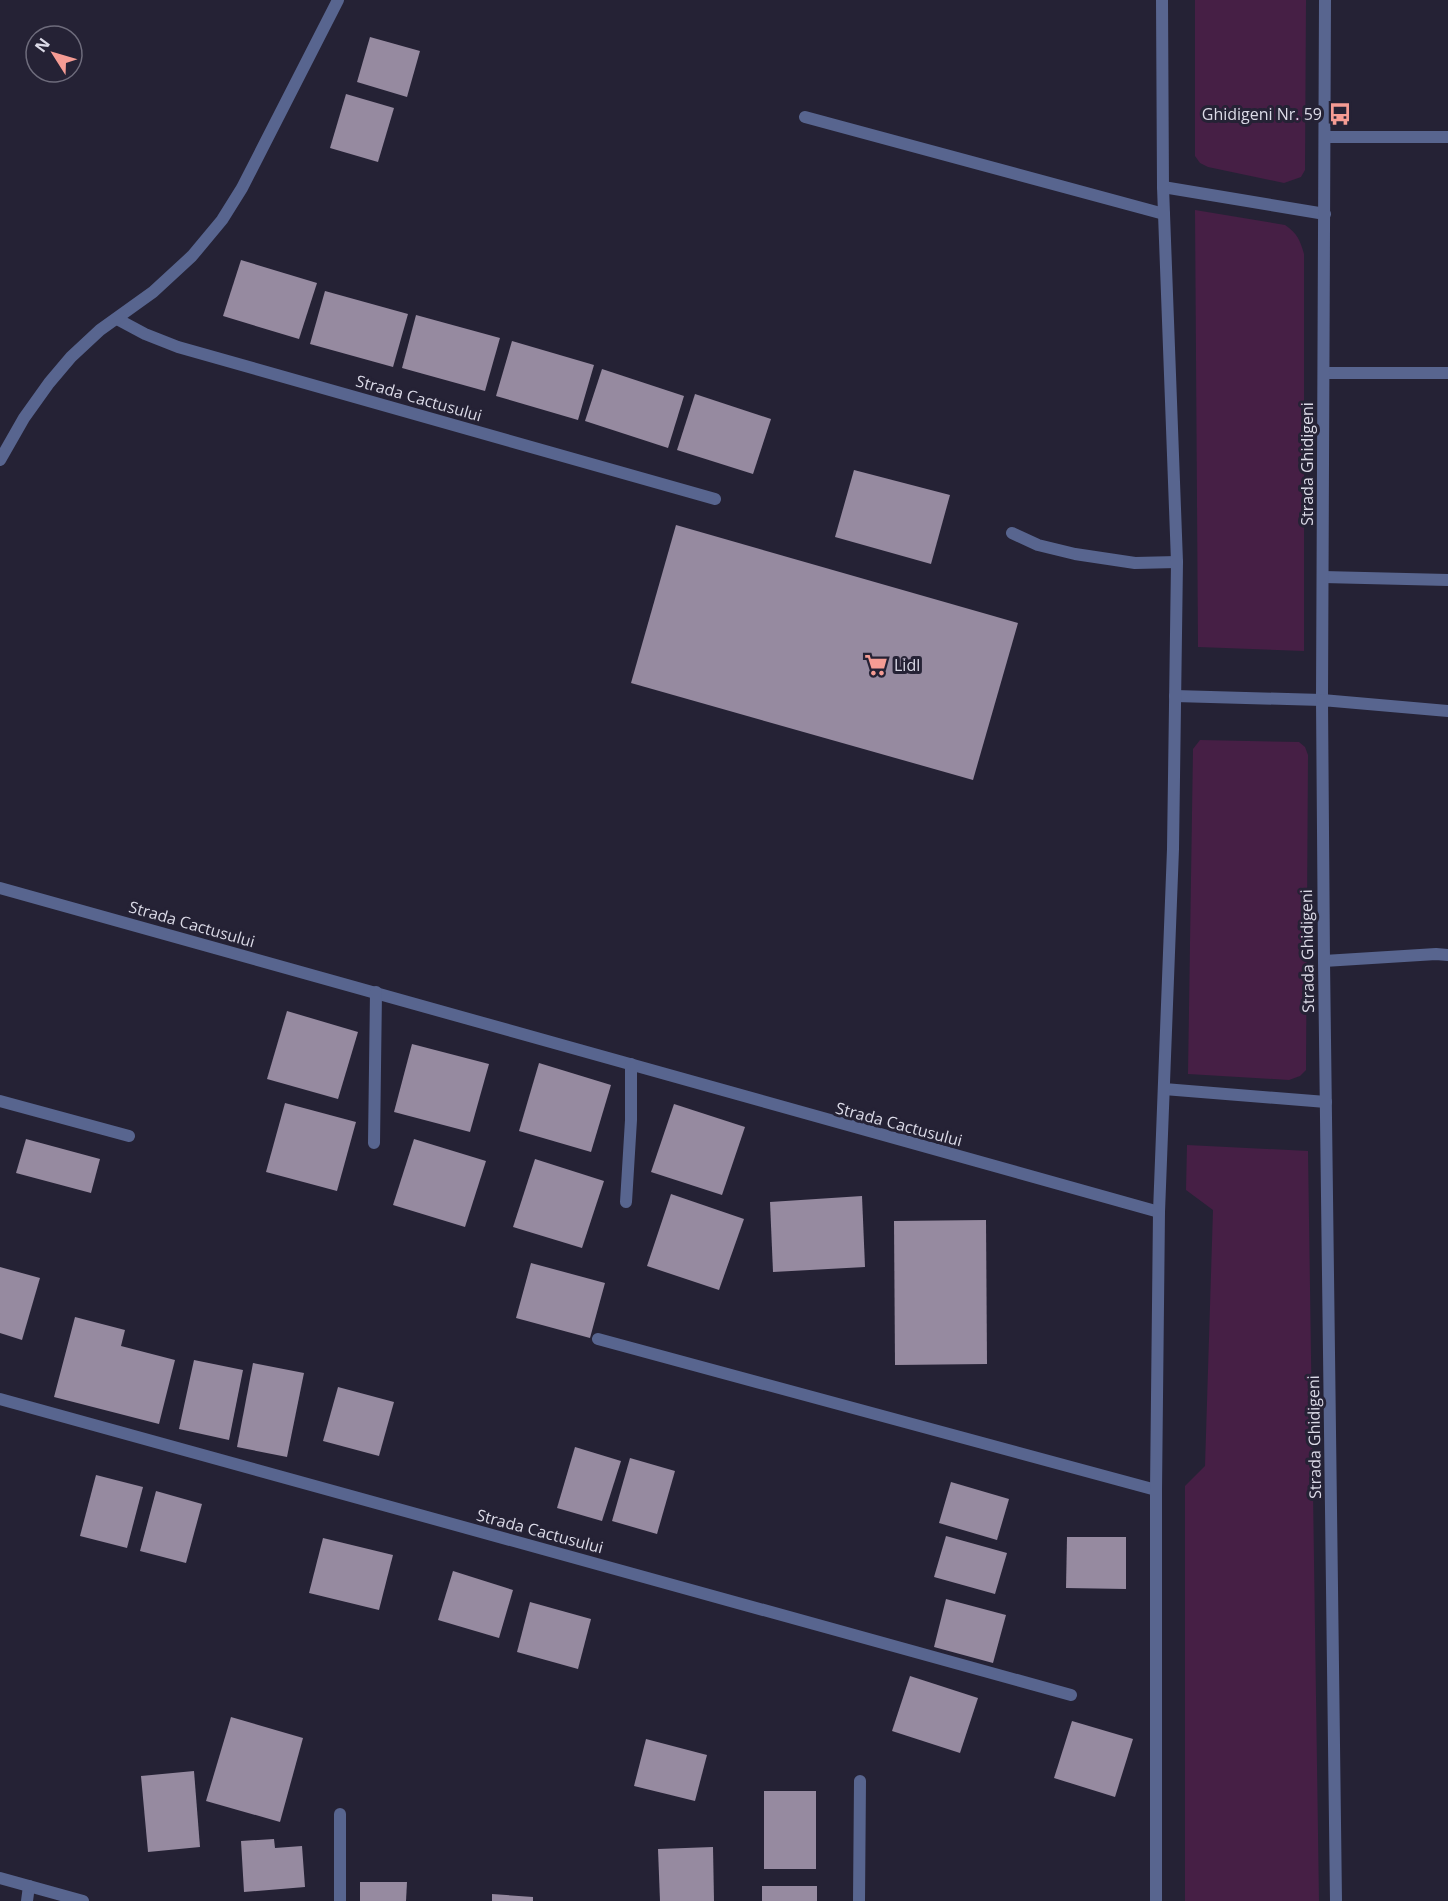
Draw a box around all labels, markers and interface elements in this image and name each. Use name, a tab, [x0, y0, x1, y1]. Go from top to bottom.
north arrow	[24, 24, 84, 84]
text: N	[29, 33, 55, 57]
bus stop icon: Ghidigeni Nr. 59	[1327, 101, 1353, 127]
place label: Ghidigeni Nr. 59	[1202, 103, 1322, 125]
street label: Strada Cactusului	[353, 369, 485, 427]
street label: Strada Ghidigeni	[1296, 402, 1318, 526]
supermarket icon: Lidl	[863, 652, 889, 678]
place label: Lidl	[894, 654, 920, 676]
street label: Strada Ghidigeni	[1295, 889, 1319, 1013]
street label: Strada Cactusului	[126, 895, 258, 953]
street label: Strada Cactusului	[833, 1097, 965, 1151]
street label: Strada Ghidigeni	[1302, 1375, 1326, 1499]
street label: Strada Cactusului	[474, 1504, 606, 1558]

